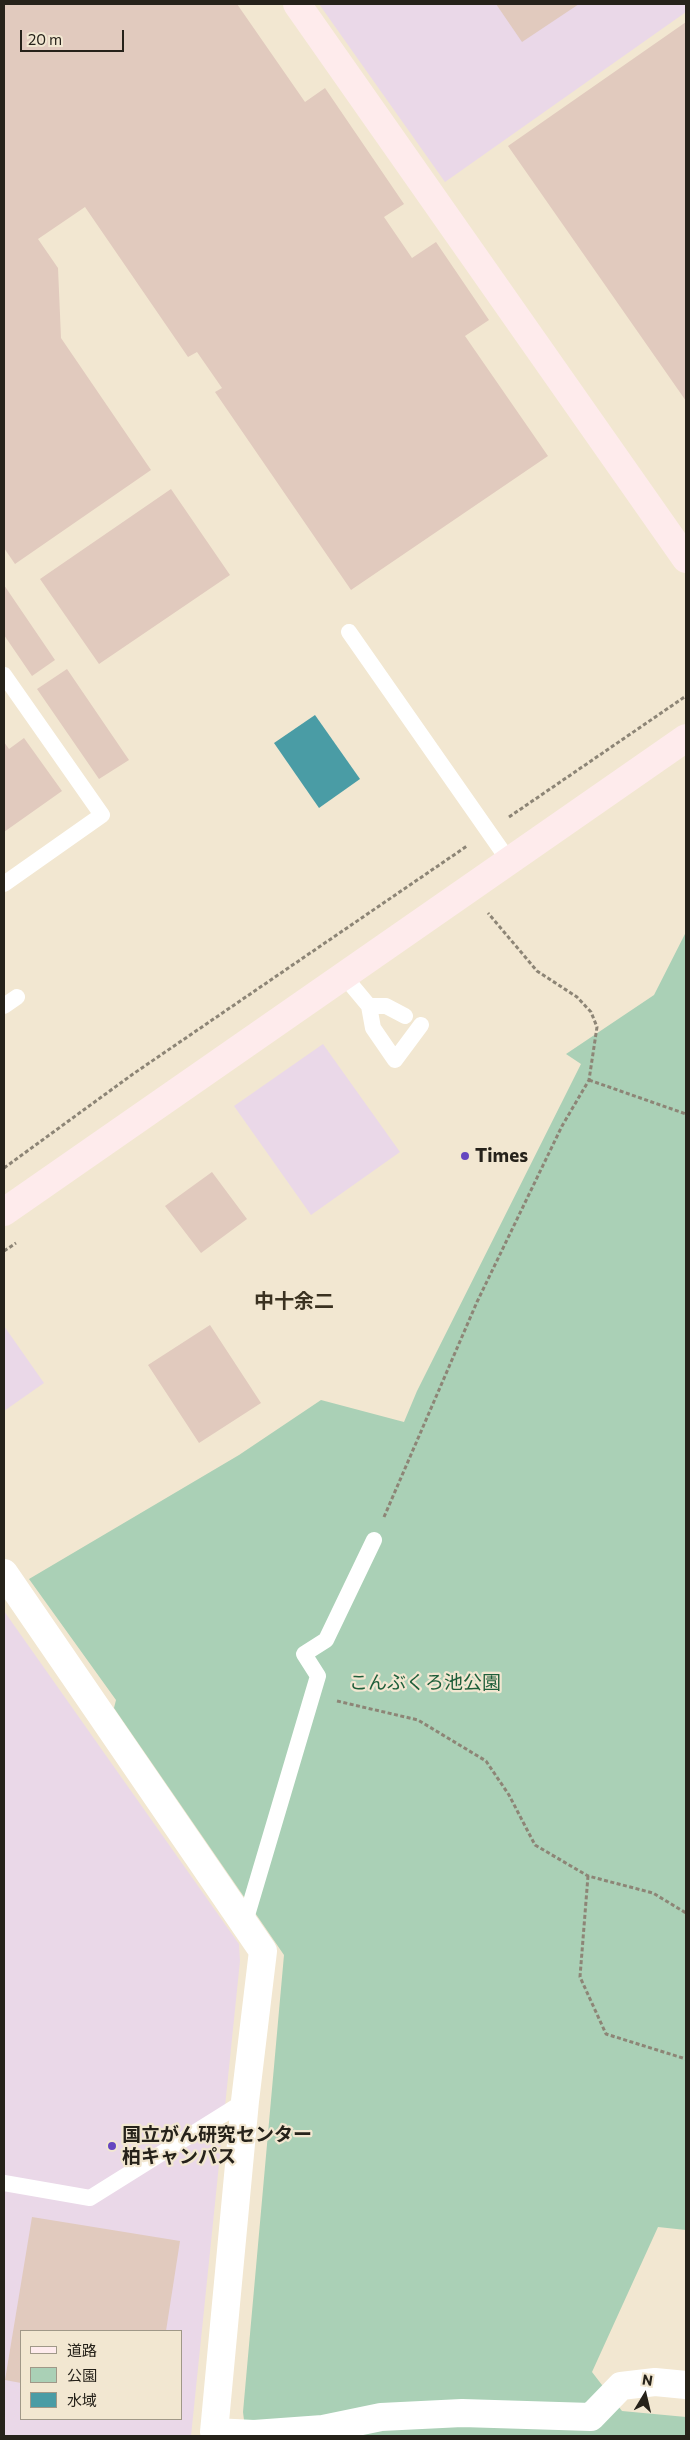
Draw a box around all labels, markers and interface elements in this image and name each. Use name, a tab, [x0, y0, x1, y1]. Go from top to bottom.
scale bar	[22, 20, 126, 52]
text: 20 m	[28, 30, 62, 48]
place label: Times	[475, 1145, 528, 1167]
marker: Times	[459, 1150, 471, 1162]
district label: 中十余二	[254, 1289, 334, 1313]
park label: こんぶくろ池公園	[349, 1672, 501, 1694]
place label: 国立がん研究センター 柏キャンパス	[122, 2124, 312, 2168]
marker: 国立がん研究センター 柏キャンパス	[106, 2140, 118, 2152]
legend	[20, 2330, 182, 2420]
text: 道路	[67, 2341, 97, 2359]
text: 公園	[67, 2366, 97, 2384]
north arrow	[620, 2370, 670, 2420]
text: N	[641, 2370, 654, 2389]
text: 水域	[67, 2391, 97, 2409]

